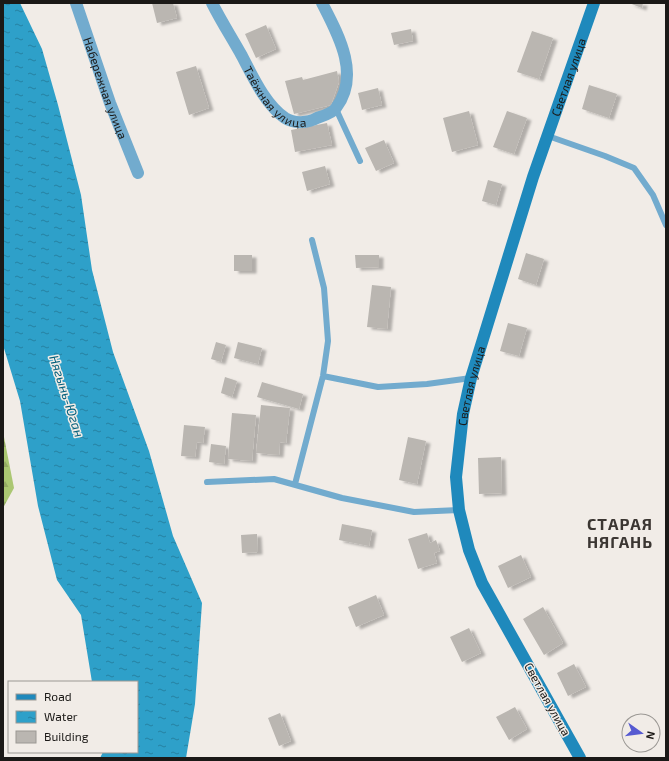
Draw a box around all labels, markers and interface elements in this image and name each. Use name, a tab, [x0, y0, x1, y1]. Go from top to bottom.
street label: Набережная улица	[81, 35, 131, 141]
street label: Светлая улица	[548, 36, 588, 118]
street label: Таёжная улица	[241, 64, 307, 129]
street label: Светлая улица	[455, 344, 487, 426]
water label: Нягынь-Юган	[46, 353, 88, 439]
district label: СТАРАЯ НЯГАНЬ	[587, 514, 653, 551]
street label: Светлая улица	[521, 660, 574, 739]
legend	[8, 681, 138, 753]
text: Road	[44, 689, 72, 703]
text: Water	[44, 709, 78, 723]
north arrow	[621, 713, 661, 753]
text: Building	[44, 729, 89, 743]
text: N	[644, 730, 658, 741]

